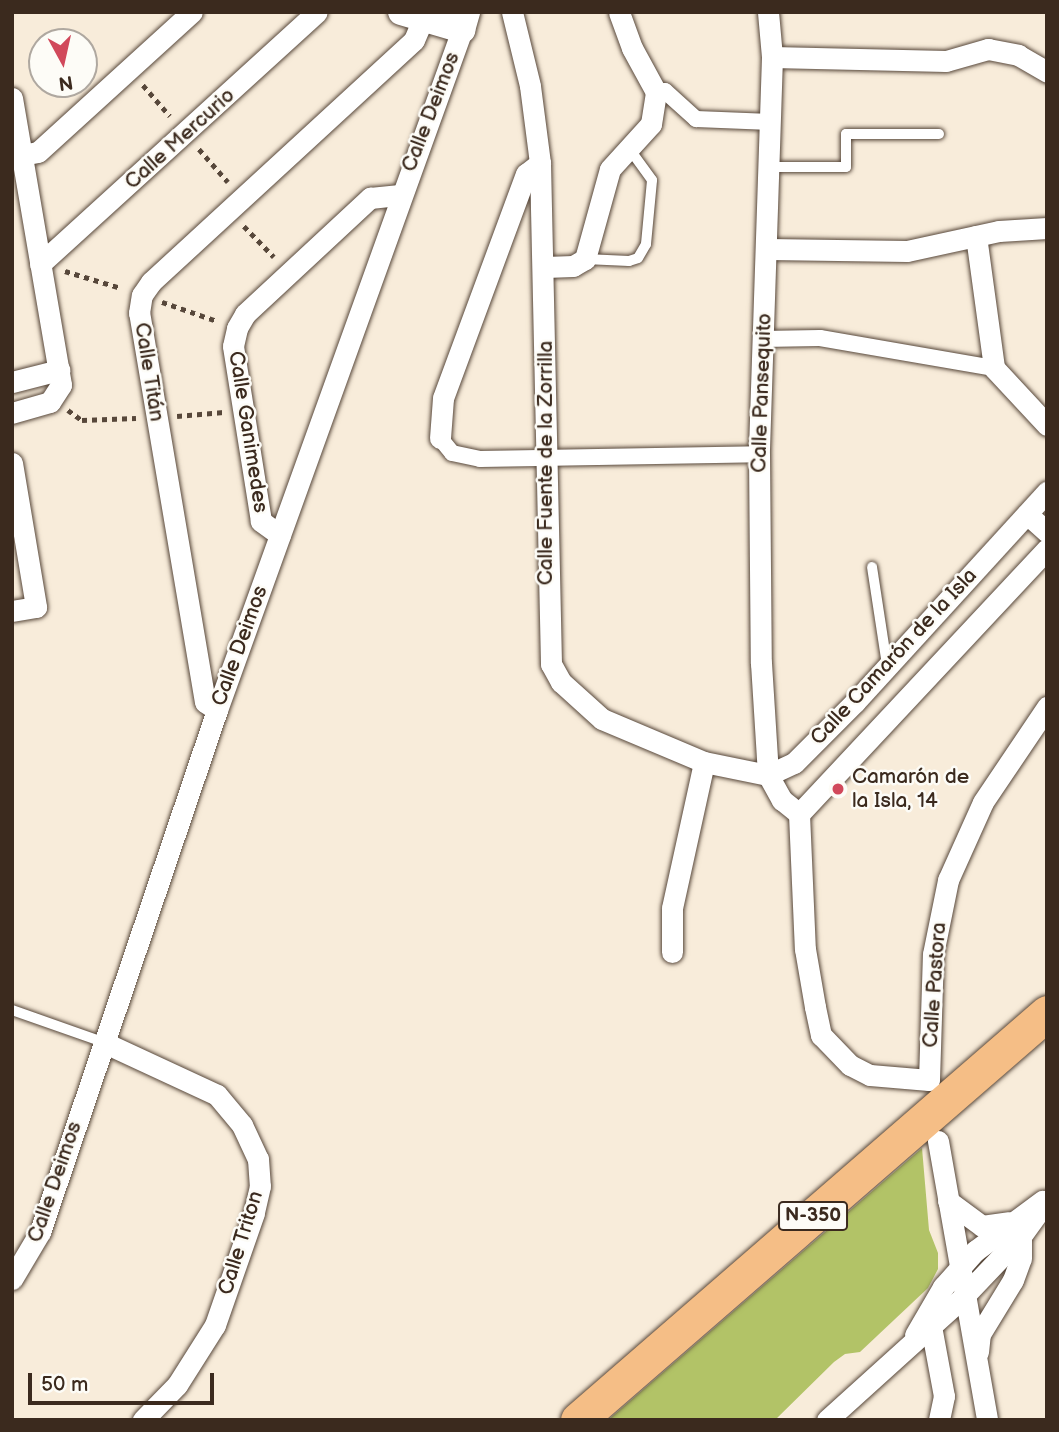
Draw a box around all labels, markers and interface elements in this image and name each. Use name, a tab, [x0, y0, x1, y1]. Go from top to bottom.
north arrow	[28, 28, 98, 98]
street label: Calle Deimos	[397, 49, 465, 175]
text: N	[57, 70, 74, 95]
street label: Calle Mercurio	[120, 83, 240, 195]
street label: Calle Pansequito	[747, 313, 777, 473]
street label: Calle Titán	[129, 320, 169, 424]
street label: Calle Fuente de la Zorrilla	[533, 341, 559, 585]
street label: Calle Ganimedes	[223, 349, 273, 515]
street label: Calle Camarón de la Isla	[806, 563, 982, 751]
street label: Calle Deimos	[207, 582, 273, 710]
place label: Camarón de la Isla, 14	[852, 764, 969, 814]
marker: Camarón de la Isla, 14	[830, 781, 846, 797]
street label: Calle Pastora	[918, 921, 952, 1049]
street label: Calle Deimos	[23, 1118, 87, 1246]
street label: Calle Triton	[213, 1188, 269, 1298]
road number: N-350	[778, 1200, 848, 1232]
scale bar	[32, 1358, 217, 1402]
text: 50 m	[41, 1372, 88, 1397]

